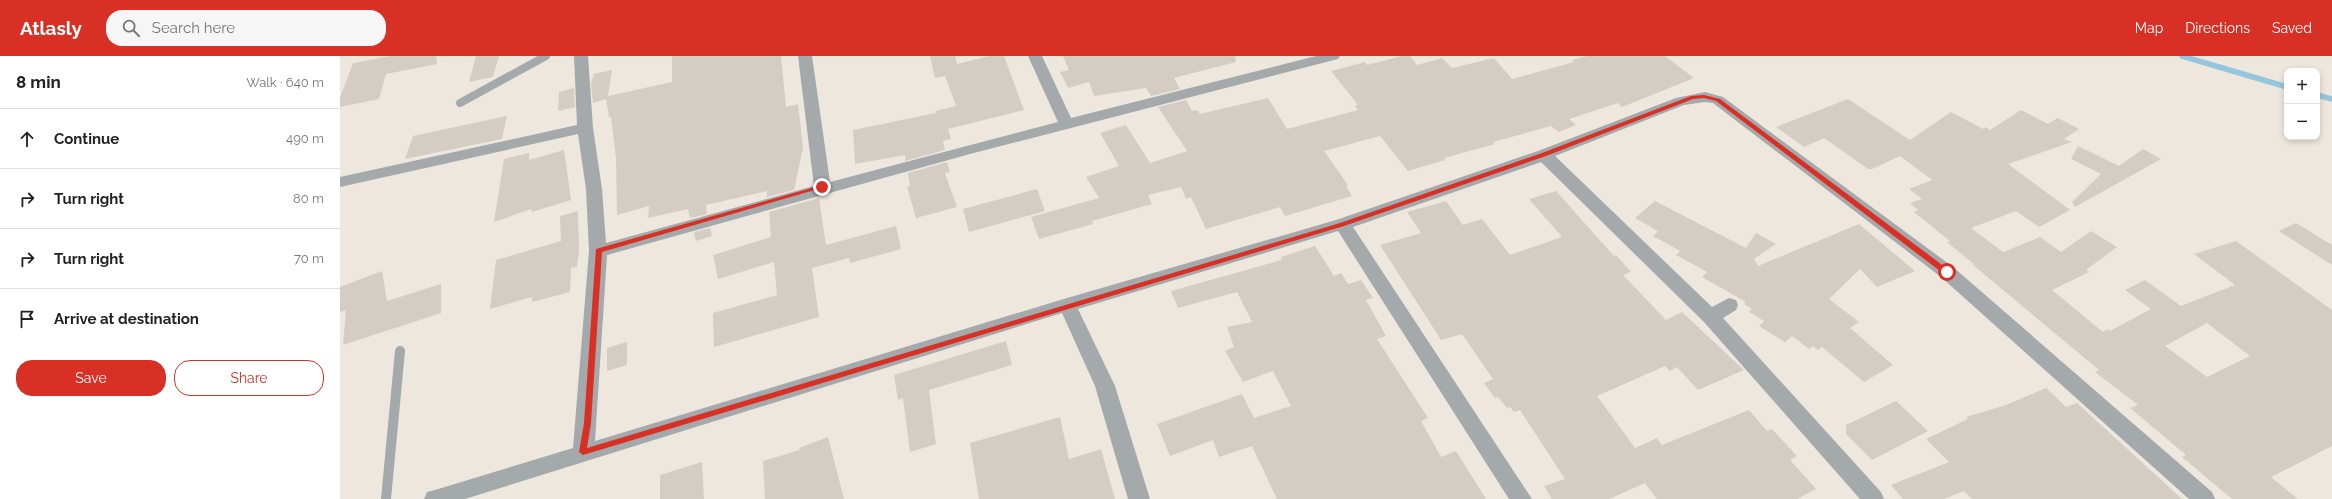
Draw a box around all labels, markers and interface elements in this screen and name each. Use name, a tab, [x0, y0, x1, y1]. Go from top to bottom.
search box	[106, 10, 386, 46]
text: Atlasly	[20, 17, 82, 39]
icon: search	[120, 17, 142, 39]
text: Search here	[152, 19, 235, 37]
text: Map	[2135, 20, 2163, 36]
text: Directions	[2185, 20, 2250, 36]
text: Saved	[2272, 20, 2312, 36]
map controls	[2284, 68, 2320, 140]
button: +	[2284, 68, 2320, 104]
text: 8 min	[16, 72, 61, 92]
text: Walk · 640 m	[246, 75, 324, 90]
button: −	[2284, 104, 2320, 140]
icon: ahead	[16, 128, 38, 150]
text: Continue	[54, 130, 119, 148]
text: 490 m	[286, 131, 324, 146]
route end	[813, 178, 831, 196]
icon: right	[16, 188, 38, 210]
text: Turn right	[54, 190, 124, 208]
text: 80 m	[293, 191, 324, 206]
icon: right	[16, 248, 38, 270]
text: Turn right	[54, 250, 124, 268]
text: 70 m	[294, 251, 324, 266]
route start	[1938, 263, 1956, 281]
icon: arrive	[16, 308, 38, 330]
text: Arrive at destination	[54, 310, 199, 328]
button: Save	[16, 360, 166, 396]
button: Share	[174, 360, 324, 396]

